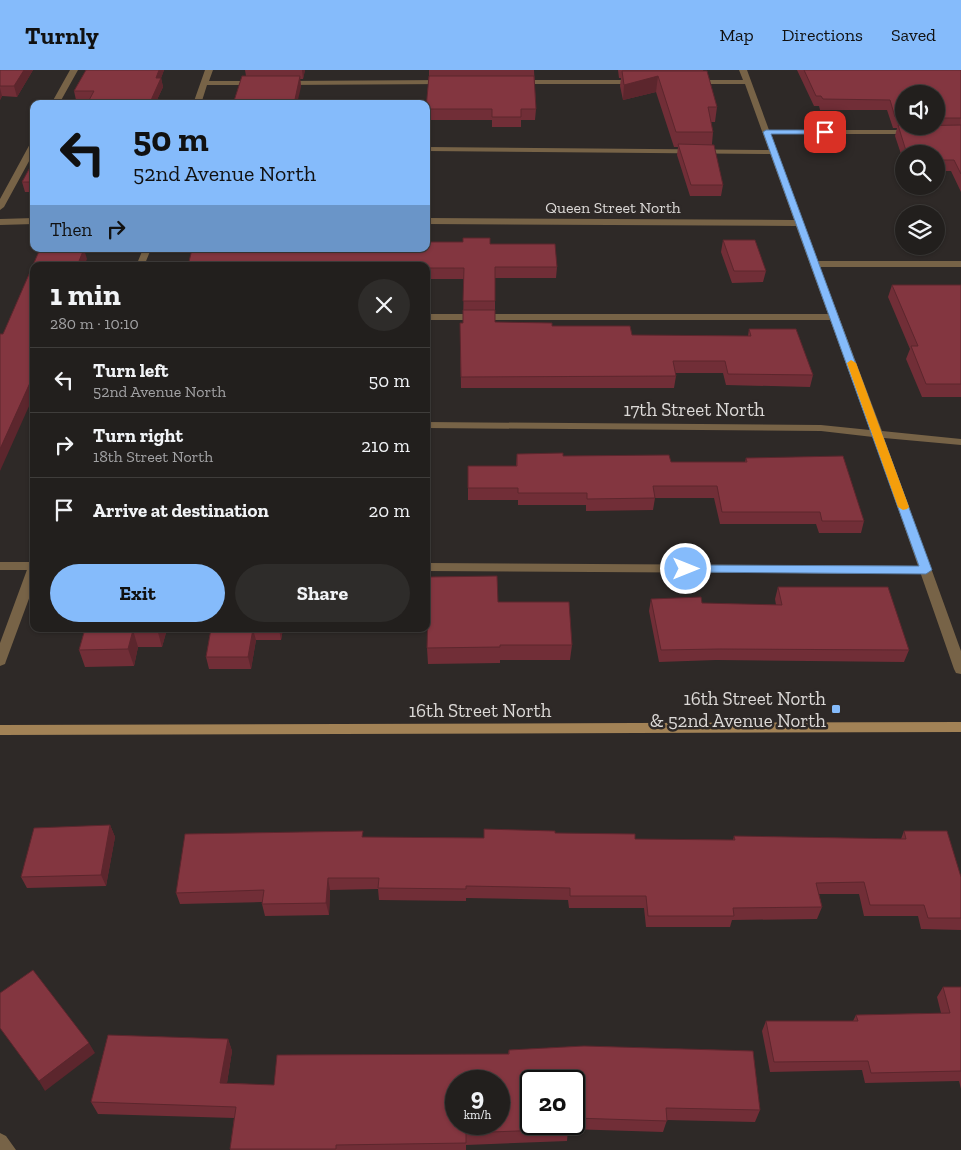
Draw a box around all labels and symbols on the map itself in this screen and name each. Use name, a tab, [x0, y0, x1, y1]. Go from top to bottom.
pin	[804, 111, 846, 153]
street label: Queen Street North	[545, 198, 681, 217]
street label: 17th Street North	[623, 398, 765, 421]
position arrow	[659, 542, 711, 594]
place label: 16th Street North & 52nd Avenue North	[650, 687, 826, 732]
street label: 16th Street North	[409, 699, 552, 722]
marker: 16th Street North & 52nd Avenue North	[830, 703, 842, 715]
speed limit sign: 20	[520, 1070, 585, 1135]

